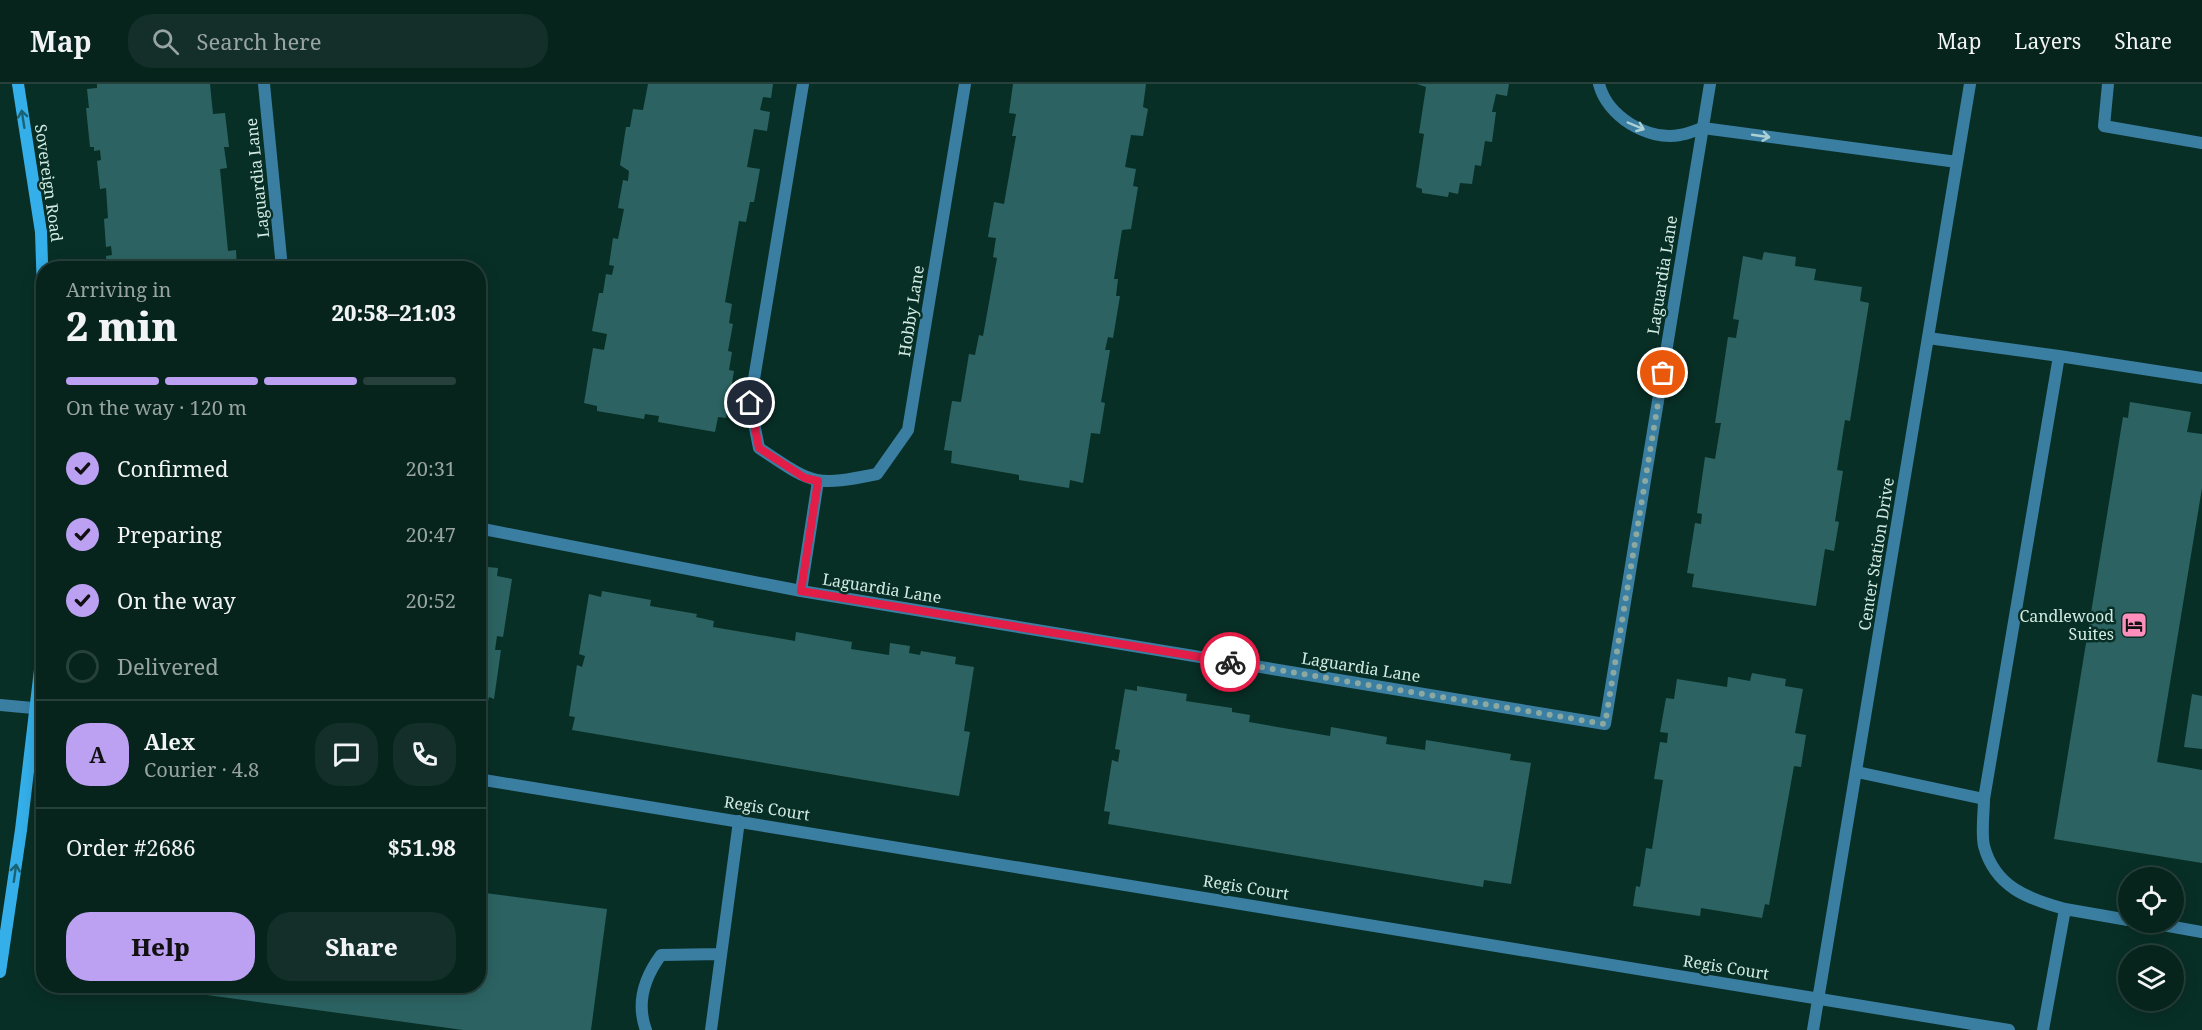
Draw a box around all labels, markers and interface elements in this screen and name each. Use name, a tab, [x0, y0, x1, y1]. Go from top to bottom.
search box	[128, 14, 548, 68]
text: Map	[30, 22, 92, 60]
icon: search	[149, 25, 182, 58]
text: Search here	[197, 26, 321, 56]
text: Map	[1937, 27, 1981, 55]
text: Layers	[2014, 27, 2081, 55]
text: Share	[2114, 27, 2172, 55]
one-way arrow	[18, 110, 29, 130]
street label: Laguardia Lane	[240, 117, 274, 239]
one-way arrow	[1626, 121, 1644, 132]
street label: Sovereign Road	[30, 123, 68, 243]
one-way arrow	[1751, 131, 1771, 142]
street label: Laguardia Lane	[1642, 214, 1682, 336]
street label: Hobby Lane	[893, 264, 929, 358]
text: Arriving in	[66, 276, 171, 303]
text: 20:58–21:03	[332, 297, 456, 327]
text: 2 min	[66, 299, 178, 352]
pin	[1637, 347, 1688, 398]
icon: bag	[1646, 356, 1679, 389]
pin	[724, 377, 775, 428]
icon: home	[733, 386, 766, 419]
text: On the way · 120 m	[66, 394, 247, 421]
icon: check	[66, 452, 99, 485]
text: Confirmed	[117, 453, 228, 483]
text: 20:31	[406, 455, 456, 482]
street label: Center Station Drive	[1853, 476, 1899, 632]
icon: check	[66, 518, 99, 551]
text: Preparing	[117, 519, 222, 549]
text: 20:47	[406, 521, 456, 548]
street label: Laguardia Lane	[821, 568, 943, 608]
icon: check	[66, 584, 99, 617]
text: On the way	[117, 585, 236, 615]
text: 20:52	[406, 587, 456, 614]
place label: Candlewood Suites	[2019, 605, 2114, 645]
hotel icon: Candlewood Suites	[2119, 610, 2149, 640]
courier	[1200, 632, 1260, 692]
icon: bike	[1214, 646, 1247, 679]
street label: Laguardia Lane	[1300, 647, 1422, 687]
text: Delivered	[117, 651, 219, 681]
button: chat	[315, 723, 378, 786]
button: phone	[393, 723, 456, 786]
text: Alex	[144, 726, 195, 756]
text: A	[89, 739, 106, 769]
text: Courier · 4.8	[144, 756, 259, 783]
street label: Regis Court	[723, 790, 812, 826]
text: Order #2686	[66, 832, 196, 862]
text: $51.98	[387, 832, 456, 862]
one-way arrow	[9, 864, 20, 883]
map controls	[2118, 867, 2184, 1011]
button: locate	[2118, 867, 2184, 933]
street label: Regis Court	[1202, 869, 1291, 905]
button: Help	[66, 912, 255, 981]
button: Share	[267, 912, 456, 981]
button: layers	[2118, 945, 2184, 1011]
street label: Regis Court	[1682, 949, 1771, 985]

